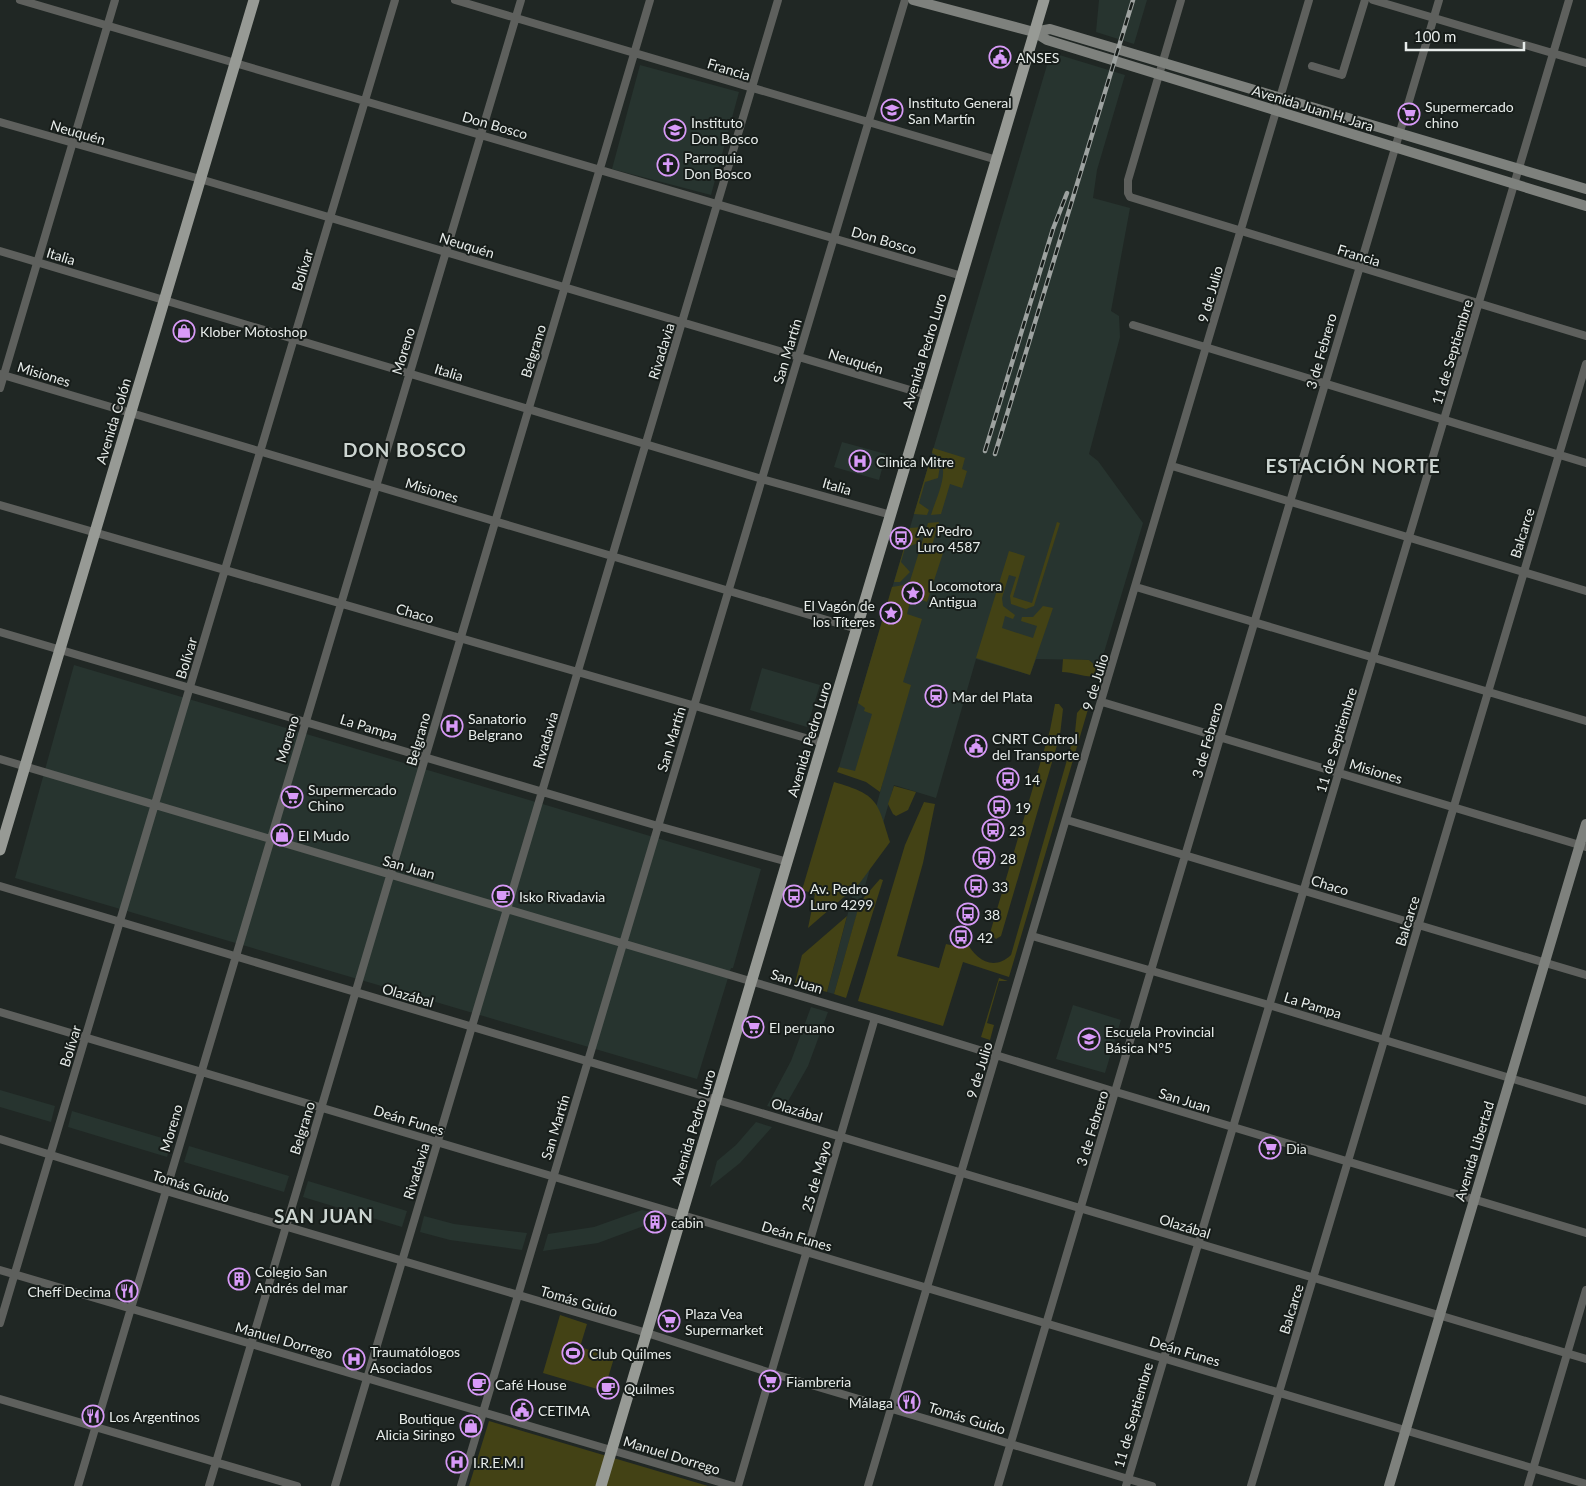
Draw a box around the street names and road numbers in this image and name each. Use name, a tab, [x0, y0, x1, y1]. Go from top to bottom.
street label: Francia	[705, 54, 753, 84]
street label: Avenida Juan H. Jara	[1250, 81, 1376, 135]
street label: Don Bosco	[460, 108, 530, 142]
street label: Neuquén	[48, 116, 108, 148]
street label: Don Bosco	[849, 223, 919, 257]
street label: Neuquén	[437, 229, 497, 261]
street label: Francia	[1335, 240, 1383, 270]
street label: Italia	[44, 244, 78, 268]
street label: Bolívar	[288, 247, 316, 293]
street label: 9 de Julio	[1194, 264, 1226, 324]
street label: Avenida Pedro Luro	[898, 291, 950, 411]
street label: 11 de Septiembre	[1428, 297, 1476, 407]
street label: 3 de Febrero	[1302, 311, 1340, 391]
street label: San Martín	[769, 316, 805, 386]
street label: Rivadavia	[644, 321, 678, 381]
street label: Belgrano	[517, 322, 549, 380]
street label: Moreno	[388, 325, 418, 377]
street label: Neuquén	[826, 345, 886, 377]
street label: Misiones	[15, 358, 73, 390]
street label: Italia	[432, 360, 466, 384]
street label: Avenida Colón	[92, 376, 134, 466]
street label: Misiones	[403, 474, 461, 506]
street label: Italia	[821, 474, 853, 498]
street label: Balcarce	[1506, 506, 1538, 560]
street label: Chaco	[394, 600, 436, 627]
street label: Bolívar	[172, 635, 200, 681]
street label: 9 de Julio	[1078, 652, 1112, 712]
street label: Avenida Pedro Luro	[783, 679, 835, 799]
street label: 11 de Septiembre	[1312, 685, 1360, 795]
street label: 3 de Febrero	[1188, 700, 1226, 780]
street label: San Martín	[653, 704, 689, 774]
street label: La Pampa	[338, 710, 400, 744]
street label: Belgrano	[402, 710, 434, 768]
street label: Rivadavia	[529, 710, 561, 770]
street label: Moreno	[272, 713, 302, 765]
street label: Misiones	[1347, 755, 1405, 787]
street label: San Juan	[381, 851, 437, 883]
street label: Chaco	[1309, 871, 1351, 899]
street label: Balcarce	[1391, 894, 1423, 948]
street label: San Juan	[769, 965, 825, 997]
street label: Olazábal	[380, 980, 436, 1010]
street label: La Pampa	[1282, 988, 1344, 1022]
street label: Bolívar	[56, 1023, 84, 1069]
street label: 9 de Julio	[962, 1040, 996, 1100]
street label: Avenida Pedro Luro	[667, 1067, 719, 1187]
street label: San Juan	[1157, 1084, 1213, 1116]
street label: 3 de Febrero	[1072, 1088, 1112, 1168]
street label: San Martín	[537, 1092, 573, 1162]
street label: Olazábal	[769, 1094, 825, 1126]
street label: Belgrano	[286, 1099, 318, 1157]
street label: Avenida Libertad	[1451, 1099, 1497, 1203]
street label: Deán Funes	[372, 1101, 446, 1139]
street label: Moreno	[156, 1102, 186, 1154]
street label: 25 de Mayo	[798, 1138, 834, 1214]
street label: Rivadavia	[399, 1141, 433, 1201]
street label: Tomás Guido	[150, 1166, 232, 1206]
street label: Olazábal	[1157, 1210, 1213, 1242]
street label: Deán Funes	[760, 1217, 834, 1255]
street label: Tomás Guido	[538, 1282, 620, 1320]
street label: Balcarce	[1275, 1282, 1307, 1336]
street label: Manuel Dorrego	[233, 1318, 335, 1362]
street label: Deán Funes	[1148, 1332, 1222, 1370]
street label: 11 de Septiembre	[1110, 1360, 1156, 1470]
street label: Tomás Guido	[926, 1398, 1008, 1438]
street label: Manuel Dorrego	[621, 1432, 723, 1478]

